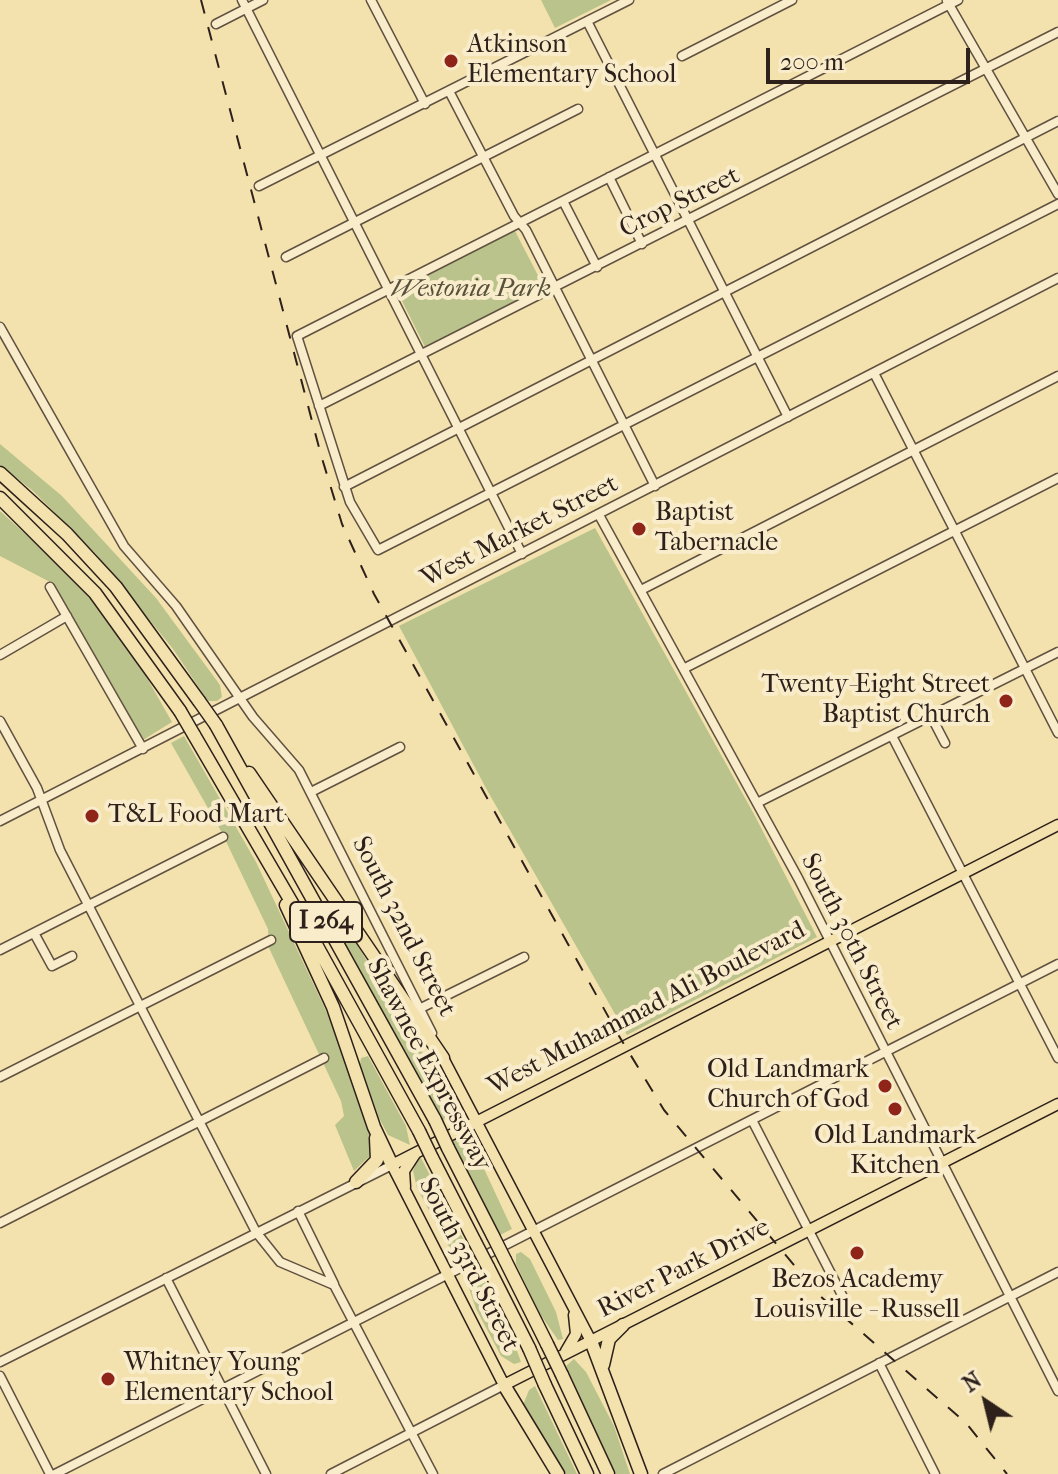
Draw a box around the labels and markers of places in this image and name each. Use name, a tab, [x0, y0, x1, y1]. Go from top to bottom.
place label: Atkinson Elementary School	[467, 30, 676, 92]
marker: Atkinson Elementary School	[442, 52, 460, 70]
place label: Baptist Tabernacle	[655, 498, 778, 560]
marker: Baptist Tabernacle	[630, 520, 648, 538]
place label: Twenty-Eight Street Baptist Church	[761, 670, 990, 732]
marker: Twenty-Eight Street Baptist Church	[997, 692, 1015, 710]
place label: T&L Food Mart	[108, 800, 284, 832]
marker: T&L Food Mart	[83, 807, 101, 825]
place label: Old Landmark Church of God	[707, 1055, 869, 1116]
marker: Old Landmark Church of God	[876, 1077, 894, 1095]
marker: Old Landmark Kitchen	[886, 1100, 904, 1118]
place label: Old Landmark Kitchen	[814, 1121, 976, 1182]
marker: Bezos Academy Louisville - Russell	[848, 1244, 866, 1262]
place label: Bezos Academy Louisville - Russell	[754, 1265, 960, 1326]
place label: Whitney Young Elementary School	[124, 1348, 333, 1410]
marker: Whitney Young Elementary School	[99, 1370, 117, 1388]

